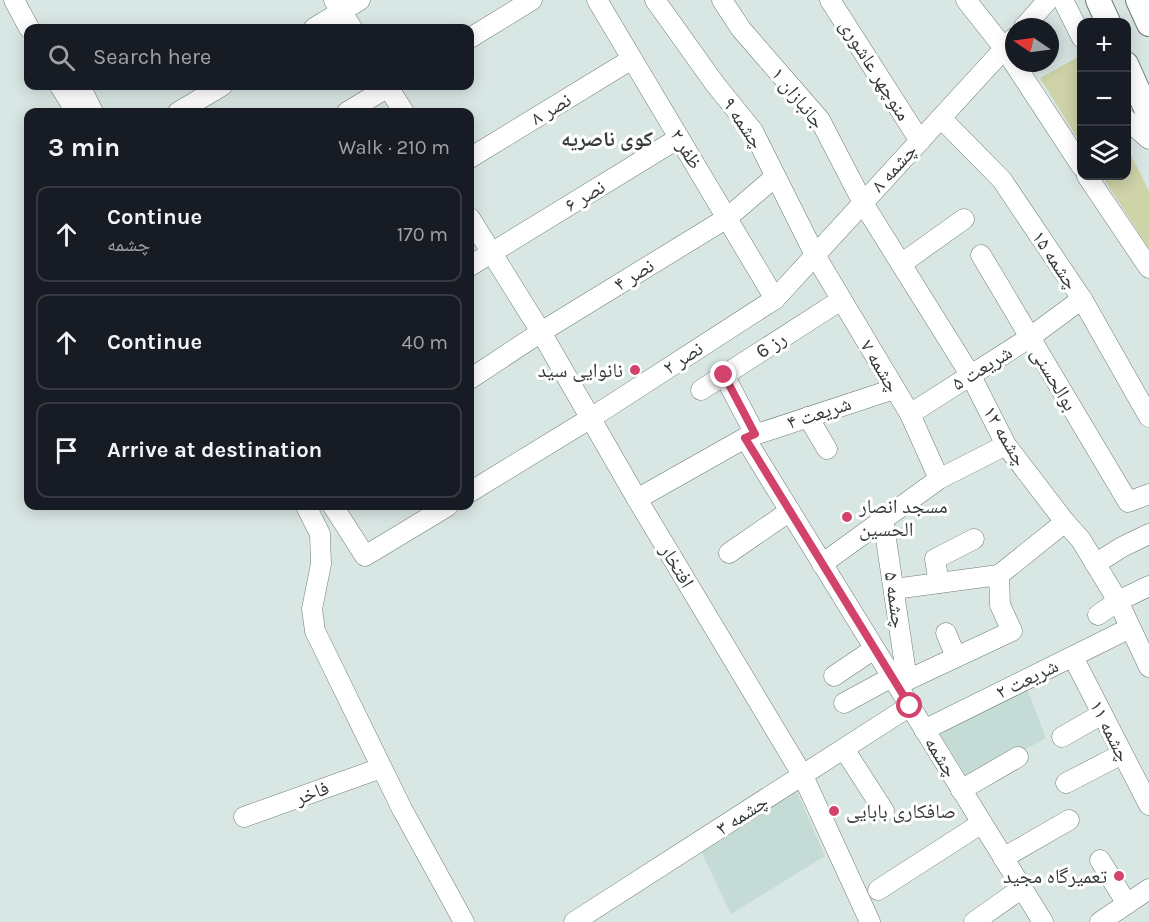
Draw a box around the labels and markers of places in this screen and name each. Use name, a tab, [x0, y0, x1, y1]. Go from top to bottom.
place label: نانوایی‌ سید	[538, 359, 623, 382]
marker: نانوایی‌ سید	[628, 363, 642, 377]
place label: مسجد انصار الحسین	[858, 495, 948, 541]
marker: مسجد انصار الحسین	[840, 510, 854, 524]
place label: صافکاری بابایی	[846, 800, 956, 823]
marker: صافکاری بابایی	[827, 804, 841, 818]
place label: تعمیرگاه مجید	[1003, 865, 1107, 888]
marker: تعمیرگاه مجید	[1112, 869, 1126, 883]

